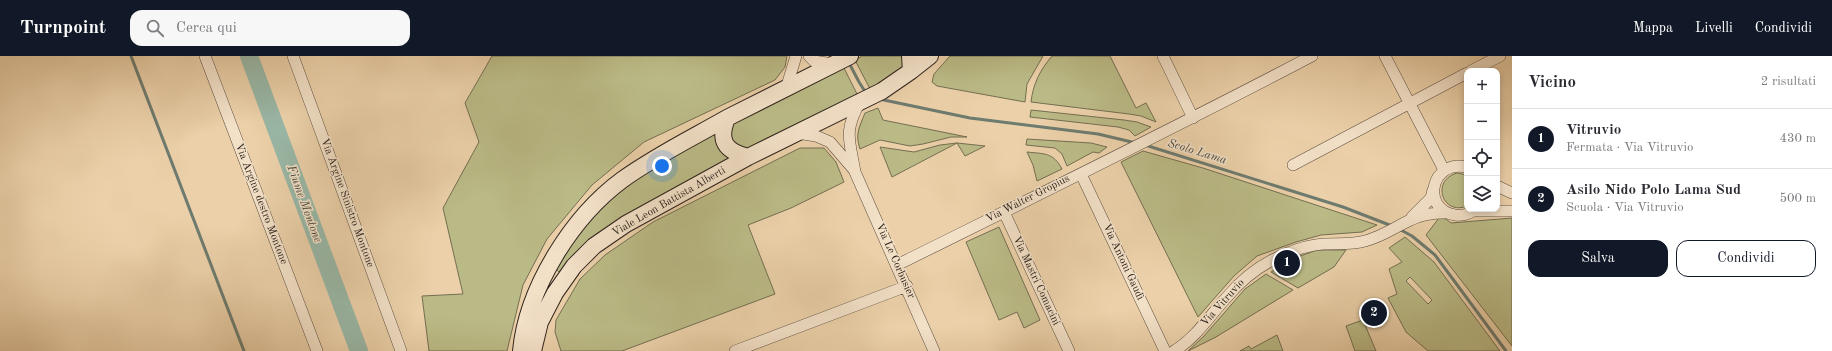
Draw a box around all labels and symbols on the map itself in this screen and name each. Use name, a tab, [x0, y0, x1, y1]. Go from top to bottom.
street label: Via Argine Sinistro Montone	[318, 137, 376, 269]
water label: Scolo Lama	[1166, 137, 1229, 167]
street label: Via Argine destro Montone	[233, 142, 289, 266]
your location	[652, 156, 672, 176]
water label: Fiume Montone	[284, 163, 324, 244]
street label: Viale Leon Battista Alberti	[611, 165, 727, 239]
street label: Via Walter Gropius	[984, 173, 1072, 225]
street label: Via Le Corbusier	[873, 222, 917, 301]
street label: Via Antoni Gaudì	[1100, 222, 1146, 302]
street label: Via Mastri Comacini	[1011, 235, 1061, 327]
pin: 1	[1274, 248, 1300, 278]
street label: Via Vitruvio	[1199, 277, 1247, 329]
pin: 2	[1361, 298, 1387, 328]

